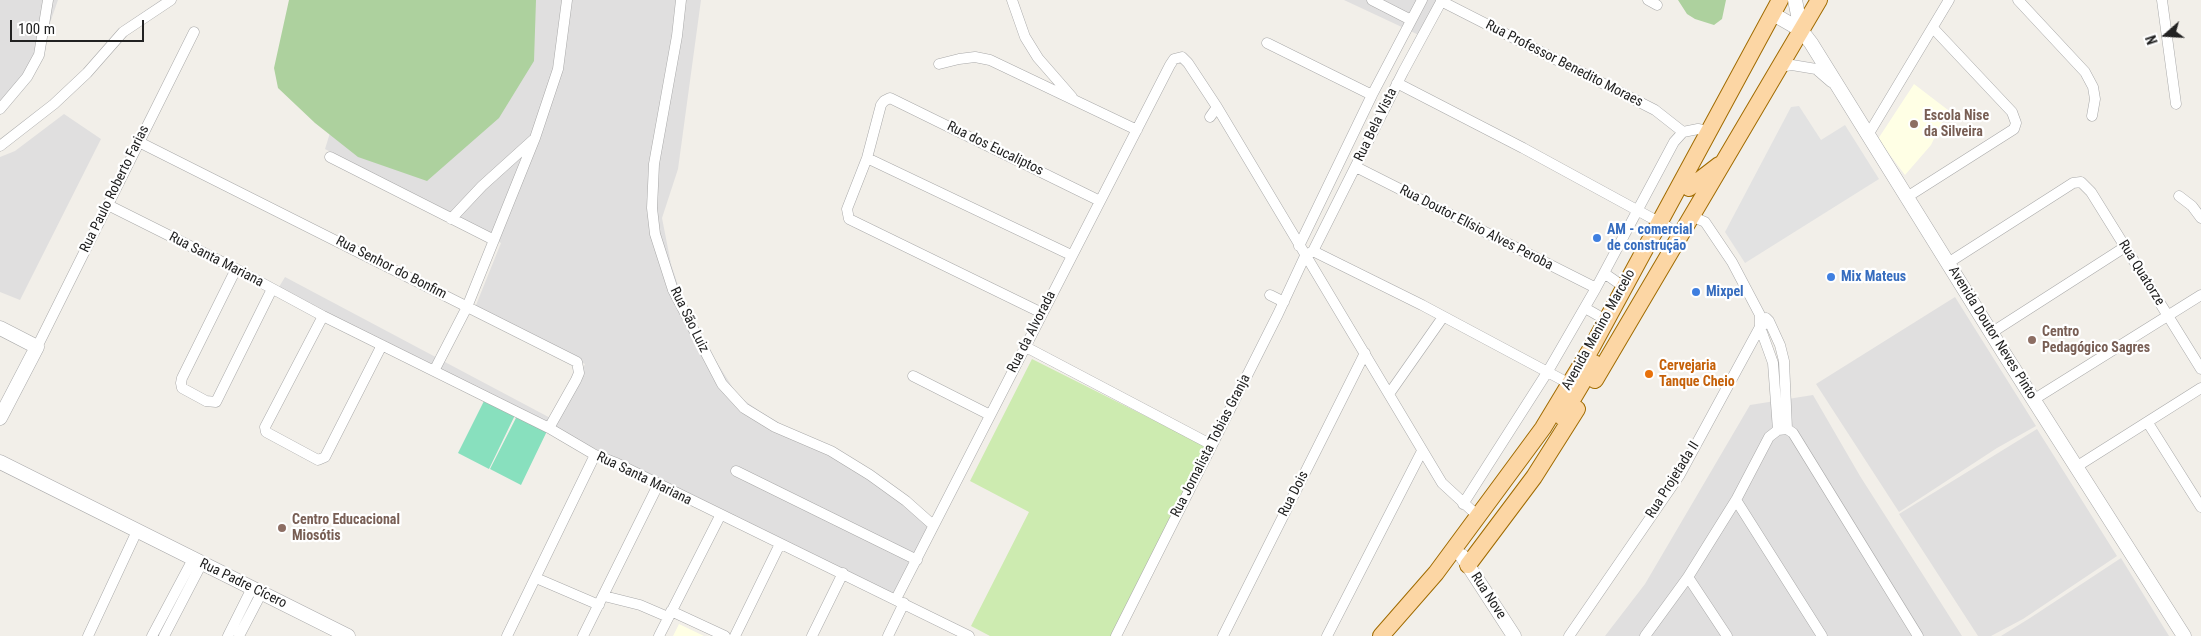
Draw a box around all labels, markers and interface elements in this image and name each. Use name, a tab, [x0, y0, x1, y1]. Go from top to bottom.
scale bar	[12, 10, 146, 42]
north arrow	[2141, 10, 2191, 60]
street label: Rua Professor Benedito Moraes	[1483, 17, 1645, 111]
text: 100 m	[18, 20, 55, 38]
text: N	[2143, 33, 2161, 47]
street label: Rua Bela Vista	[1351, 85, 1401, 165]
place label: Escola Nise da Silveira	[1924, 108, 1989, 140]
street label: Rua dos Eucaliptos	[944, 118, 1046, 180]
marker: Escola Nise da Silveira	[1908, 118, 1920, 130]
street label: Rua Paulo Roberto Farias	[77, 123, 153, 255]
street label: Rua Doutor Elísio Alves Peroba	[1396, 182, 1556, 274]
place label: AM - comercial de construção	[1607, 222, 1693, 254]
street label: Rua Santa Mariana	[166, 229, 266, 291]
marker: AM - comercial de construção	[1591, 232, 1603, 244]
street label: Rua Senhor do Bonfim	[333, 233, 449, 303]
street label: Rua Quatorze	[2114, 237, 2168, 309]
street label: Avenida Doutor Neves Pinto	[1944, 264, 2040, 402]
street label: Avenida Menino Marcelo	[1559, 267, 1639, 393]
place label: Mix Mateus	[1841, 269, 1906, 285]
marker: Mix Mateus	[1825, 271, 1837, 283]
street label: Rua São Luiz	[666, 284, 712, 356]
place label: Mixpel	[1706, 284, 1744, 300]
marker: Mixpel	[1690, 286, 1702, 298]
street label: Rua da Alvorada	[1004, 288, 1060, 376]
place label: Centro Pedagógico Sagres	[2042, 324, 2150, 357]
marker: Centro Pedagógico Sagres	[2026, 334, 2038, 346]
place label: Cervejaria Tanque Cheio	[1659, 358, 1735, 391]
marker: Cervejaria Tanque Cheio	[1643, 368, 1655, 380]
street label: Rua Jornalista Tobias Granja	[1168, 372, 1254, 520]
street label: Rua Projetada II	[1643, 438, 1703, 522]
street label: Rua Santa Mariana	[594, 449, 694, 509]
street label: Rua Dois	[1275, 468, 1313, 520]
place label: Centro Educacional Miosótis	[292, 512, 400, 544]
marker: Centro Educacional Miosótis	[276, 522, 288, 534]
street label: Rua Padre Cícero	[197, 556, 289, 612]
street label: Rua Nove	[1467, 570, 1509, 622]

